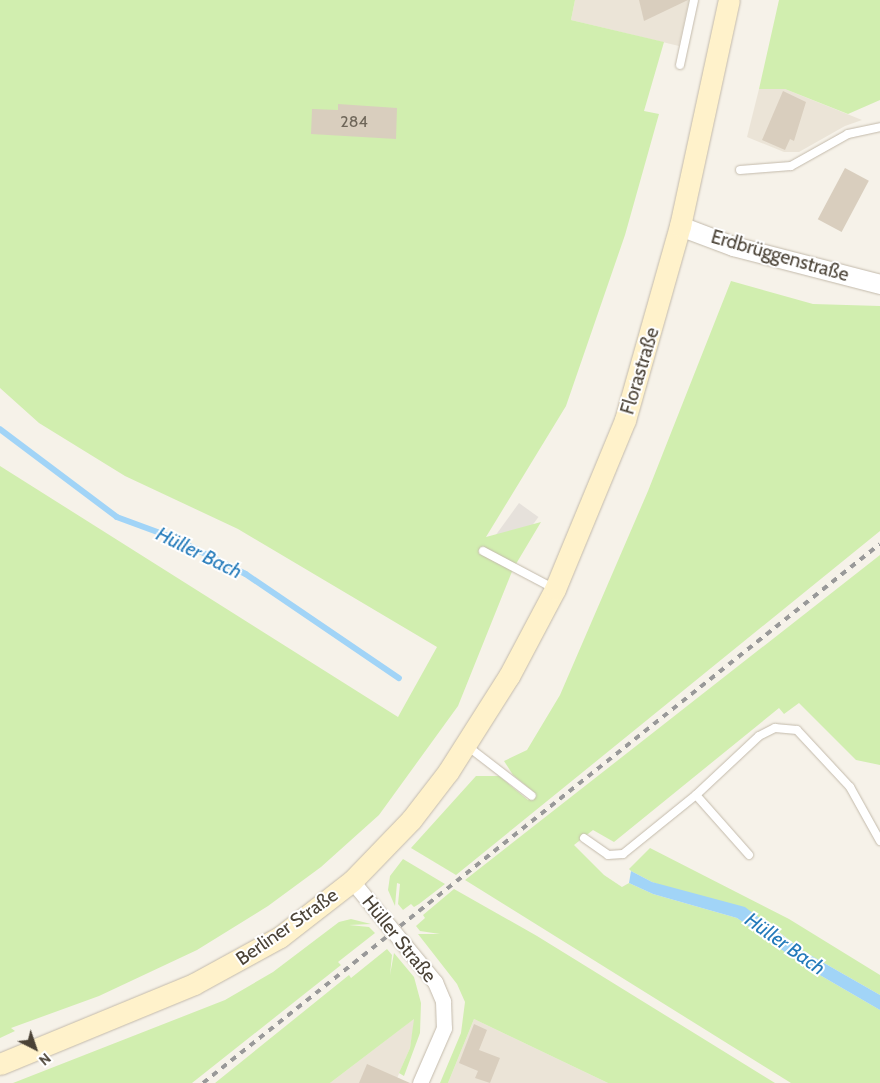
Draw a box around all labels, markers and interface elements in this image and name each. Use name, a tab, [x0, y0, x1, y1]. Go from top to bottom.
house number: 284	[340, 112, 368, 132]
street label: Erdbrüggenstraße	[708, 225, 852, 287]
street label: Florastraße	[616, 325, 664, 417]
water label: Hüller Bach	[152, 522, 246, 584]
street label: Berliner Straße	[232, 884, 342, 970]
street label: Hüller Straße	[357, 891, 441, 987]
water label: Hüller Bach	[740, 908, 830, 980]
north arrow	[10, 1023, 60, 1073]
text: N	[35, 1049, 54, 1069]

